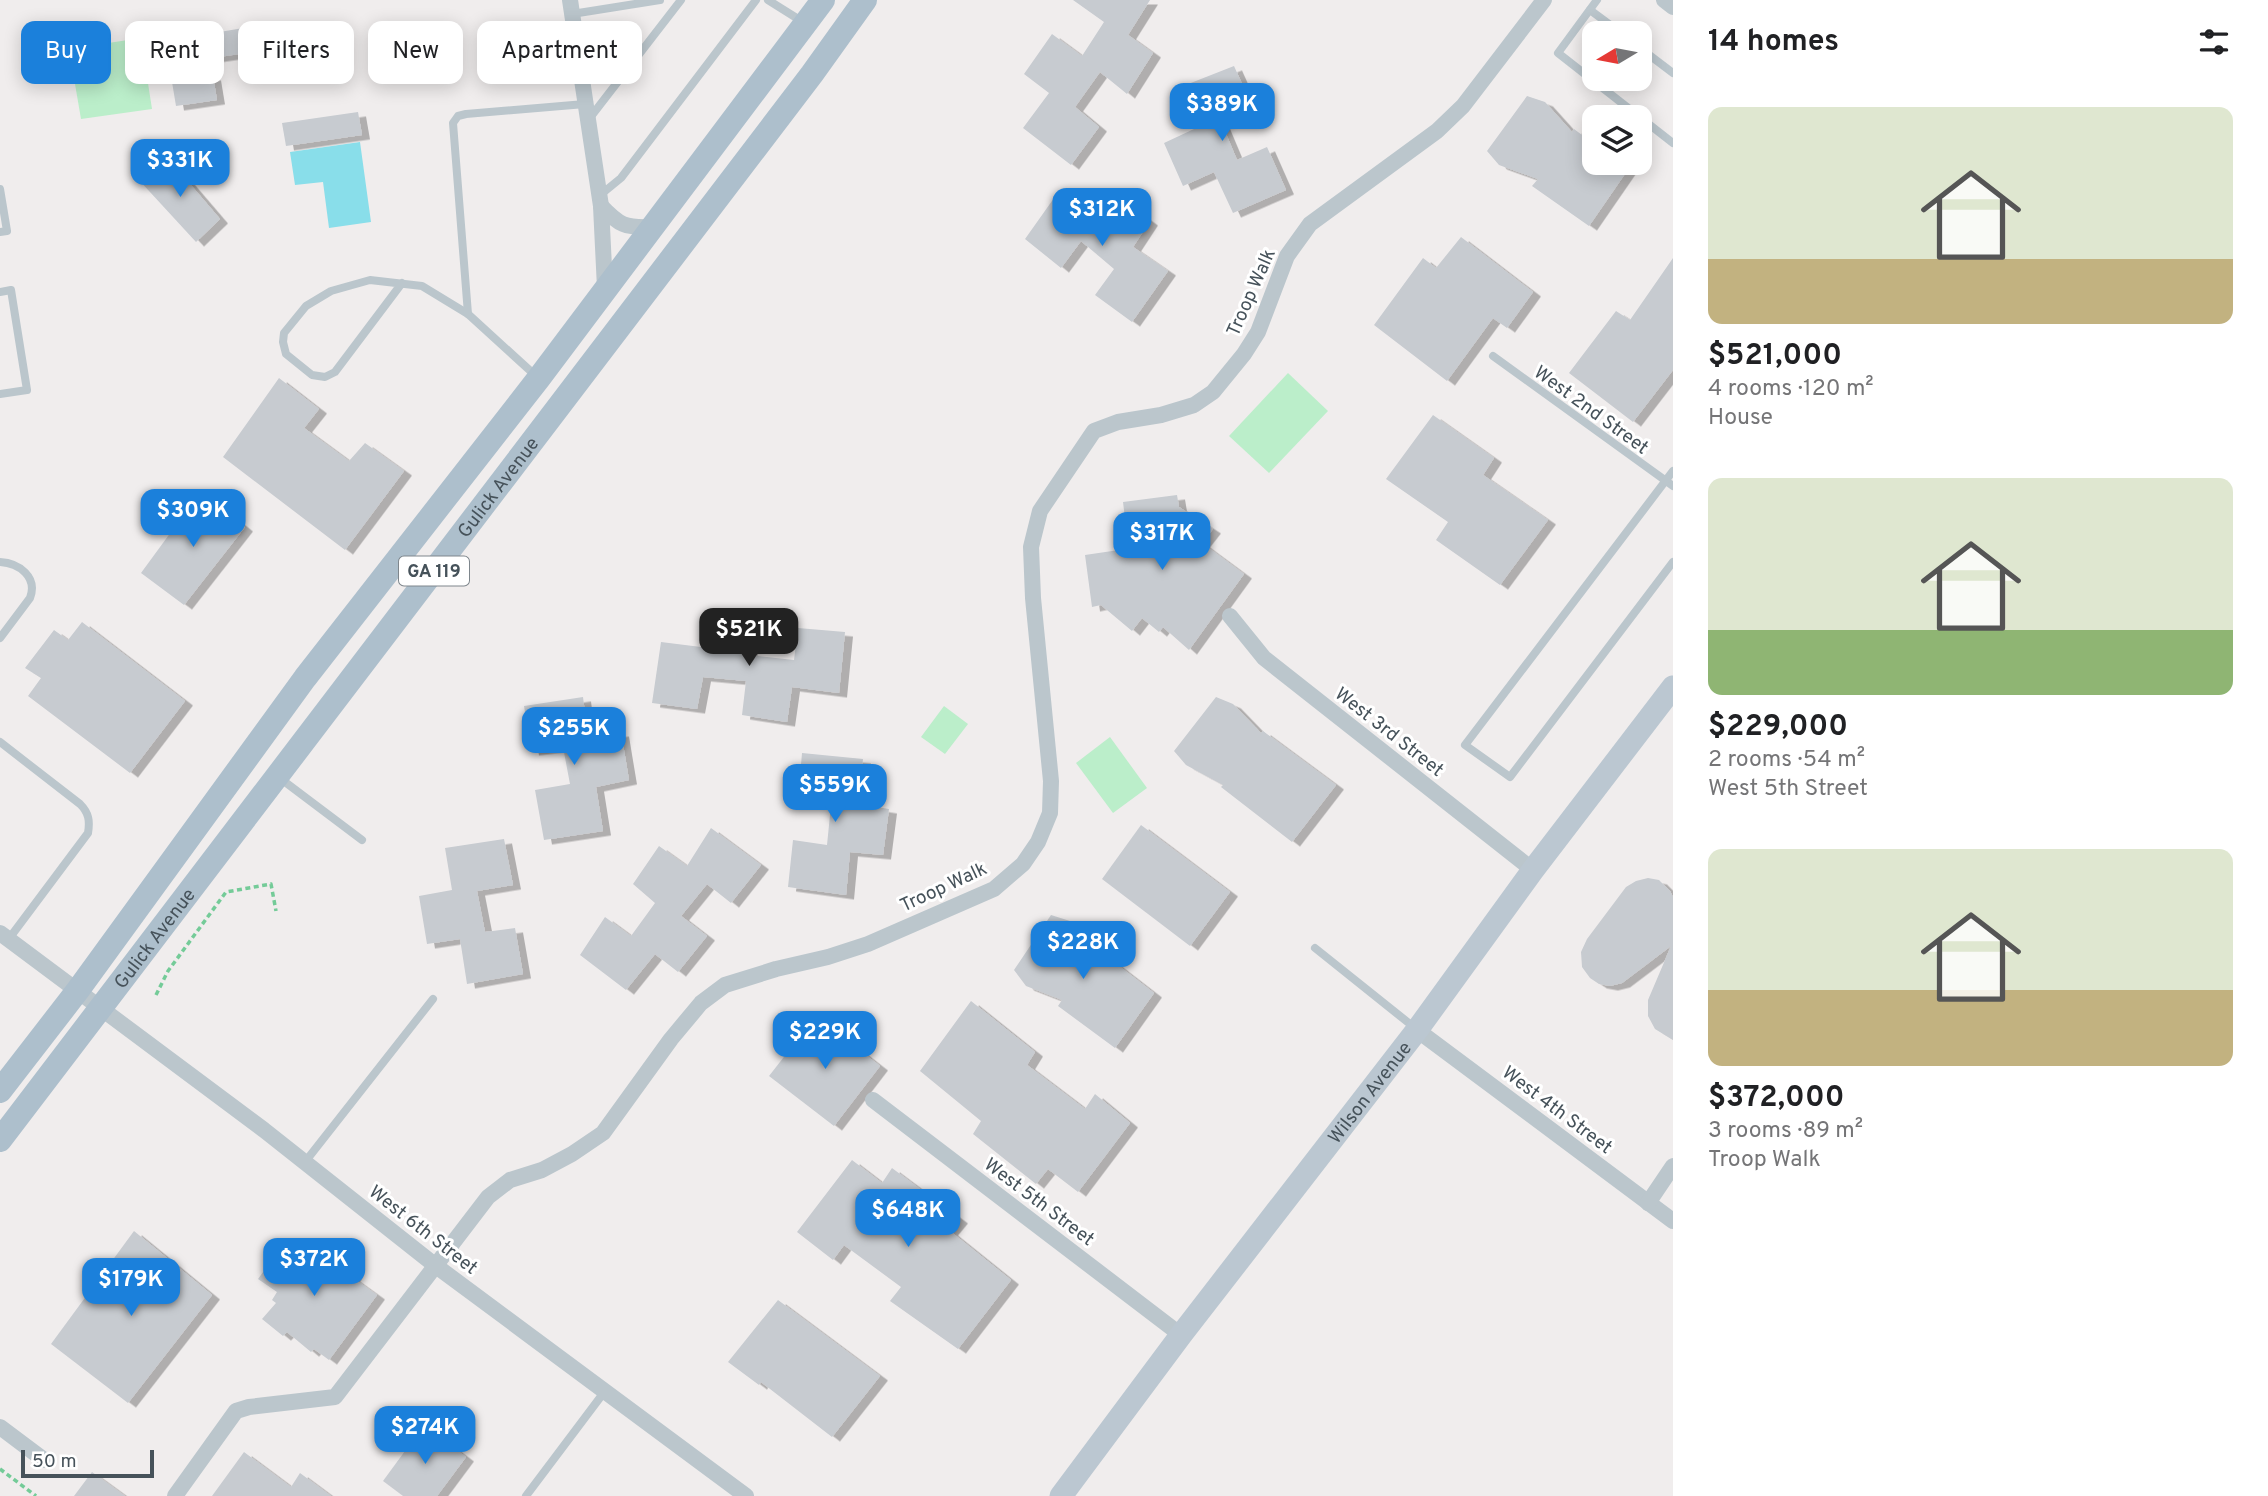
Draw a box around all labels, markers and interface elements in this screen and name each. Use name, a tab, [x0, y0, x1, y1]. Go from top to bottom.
chip: Buy	[21, 21, 111, 84]
chip: Rent	[125, 21, 224, 84]
chip: Filters	[238, 21, 354, 84]
chip: New	[368, 21, 463, 84]
chip: Apartment	[477, 21, 642, 84]
north arrow	[1582, 21, 1652, 91]
map controls	[1582, 21, 1652, 175]
icon: filters	[2195, 23, 2233, 61]
text: 14 homes	[1708, 24, 1839, 61]
pin: $389K	[1173, 83, 1271, 143]
text: $389K	[1186, 91, 1258, 120]
button: layers	[1582, 105, 1652, 175]
pin: $331K	[131, 140, 229, 199]
text: $331K	[147, 147, 213, 176]
icon: home	[1908, 152, 2034, 278]
pin: $312K	[1053, 188, 1151, 248]
text: $312K	[1068, 196, 1136, 225]
street label: Troop Walk	[1222, 245, 1282, 340]
text: $521,000	[1708, 338, 1842, 375]
street label: West 2nd Street	[1529, 361, 1653, 460]
text: 4 rooms · 120 m²	[1708, 375, 1874, 404]
text: House	[1708, 404, 1773, 433]
street label: Gulick Avenue	[453, 433, 545, 543]
pin: $309K	[144, 490, 242, 549]
text: $309K	[157, 497, 229, 526]
pin: $317K	[1113, 512, 1211, 572]
text: $317K	[1129, 520, 1195, 549]
icon: home	[1908, 523, 2034, 649]
road number: GA 119	[399, 556, 469, 586]
pin: $521K	[700, 608, 798, 668]
text: $521K	[715, 616, 783, 645]
street label: West 3rd Street	[1329, 683, 1448, 783]
pin: $255K	[525, 708, 623, 767]
text: $229,000	[1708, 709, 1848, 746]
text: $255K	[538, 715, 610, 744]
text: 2 rooms · 54 m²	[1708, 746, 1865, 775]
pin: $559K	[786, 764, 884, 824]
text: $559K	[799, 772, 871, 801]
text: West 5th Street	[1708, 775, 1868, 804]
street label: Troop Walk	[897, 857, 991, 918]
street label: Gulick Avenue	[109, 884, 202, 994]
icon: home	[1908, 894, 2034, 1020]
pin: $228K	[1034, 922, 1132, 981]
text: $228K	[1047, 929, 1119, 958]
pin: $229K	[776, 1012, 874, 1071]
text: $229K	[789, 1019, 861, 1048]
street label: Wilson Avenue	[1323, 1037, 1418, 1149]
street label: West 4th Street	[1497, 1061, 1617, 1160]
text: $372,000	[1708, 1080, 1844, 1117]
text: 3 rooms · 89 m²	[1708, 1117, 1863, 1146]
text: Troop Walk	[1708, 1146, 1821, 1175]
street label: West 5th Street	[979, 1153, 1099, 1252]
street label: West 6th Street	[364, 1181, 482, 1281]
pin: $648K	[859, 1190, 957, 1249]
text: $648K	[871, 1197, 945, 1226]
pin: $372K	[265, 1238, 363, 1298]
text: $372K	[279, 1246, 349, 1275]
pin: $179K	[82, 1258, 180, 1318]
text: $179K	[98, 1266, 164, 1295]
pin: $274K	[376, 1406, 474, 1466]
text: $274K	[390, 1414, 460, 1443]
scale bar	[21, 1447, 154, 1479]
text: 50 m	[32, 1450, 77, 1474]

